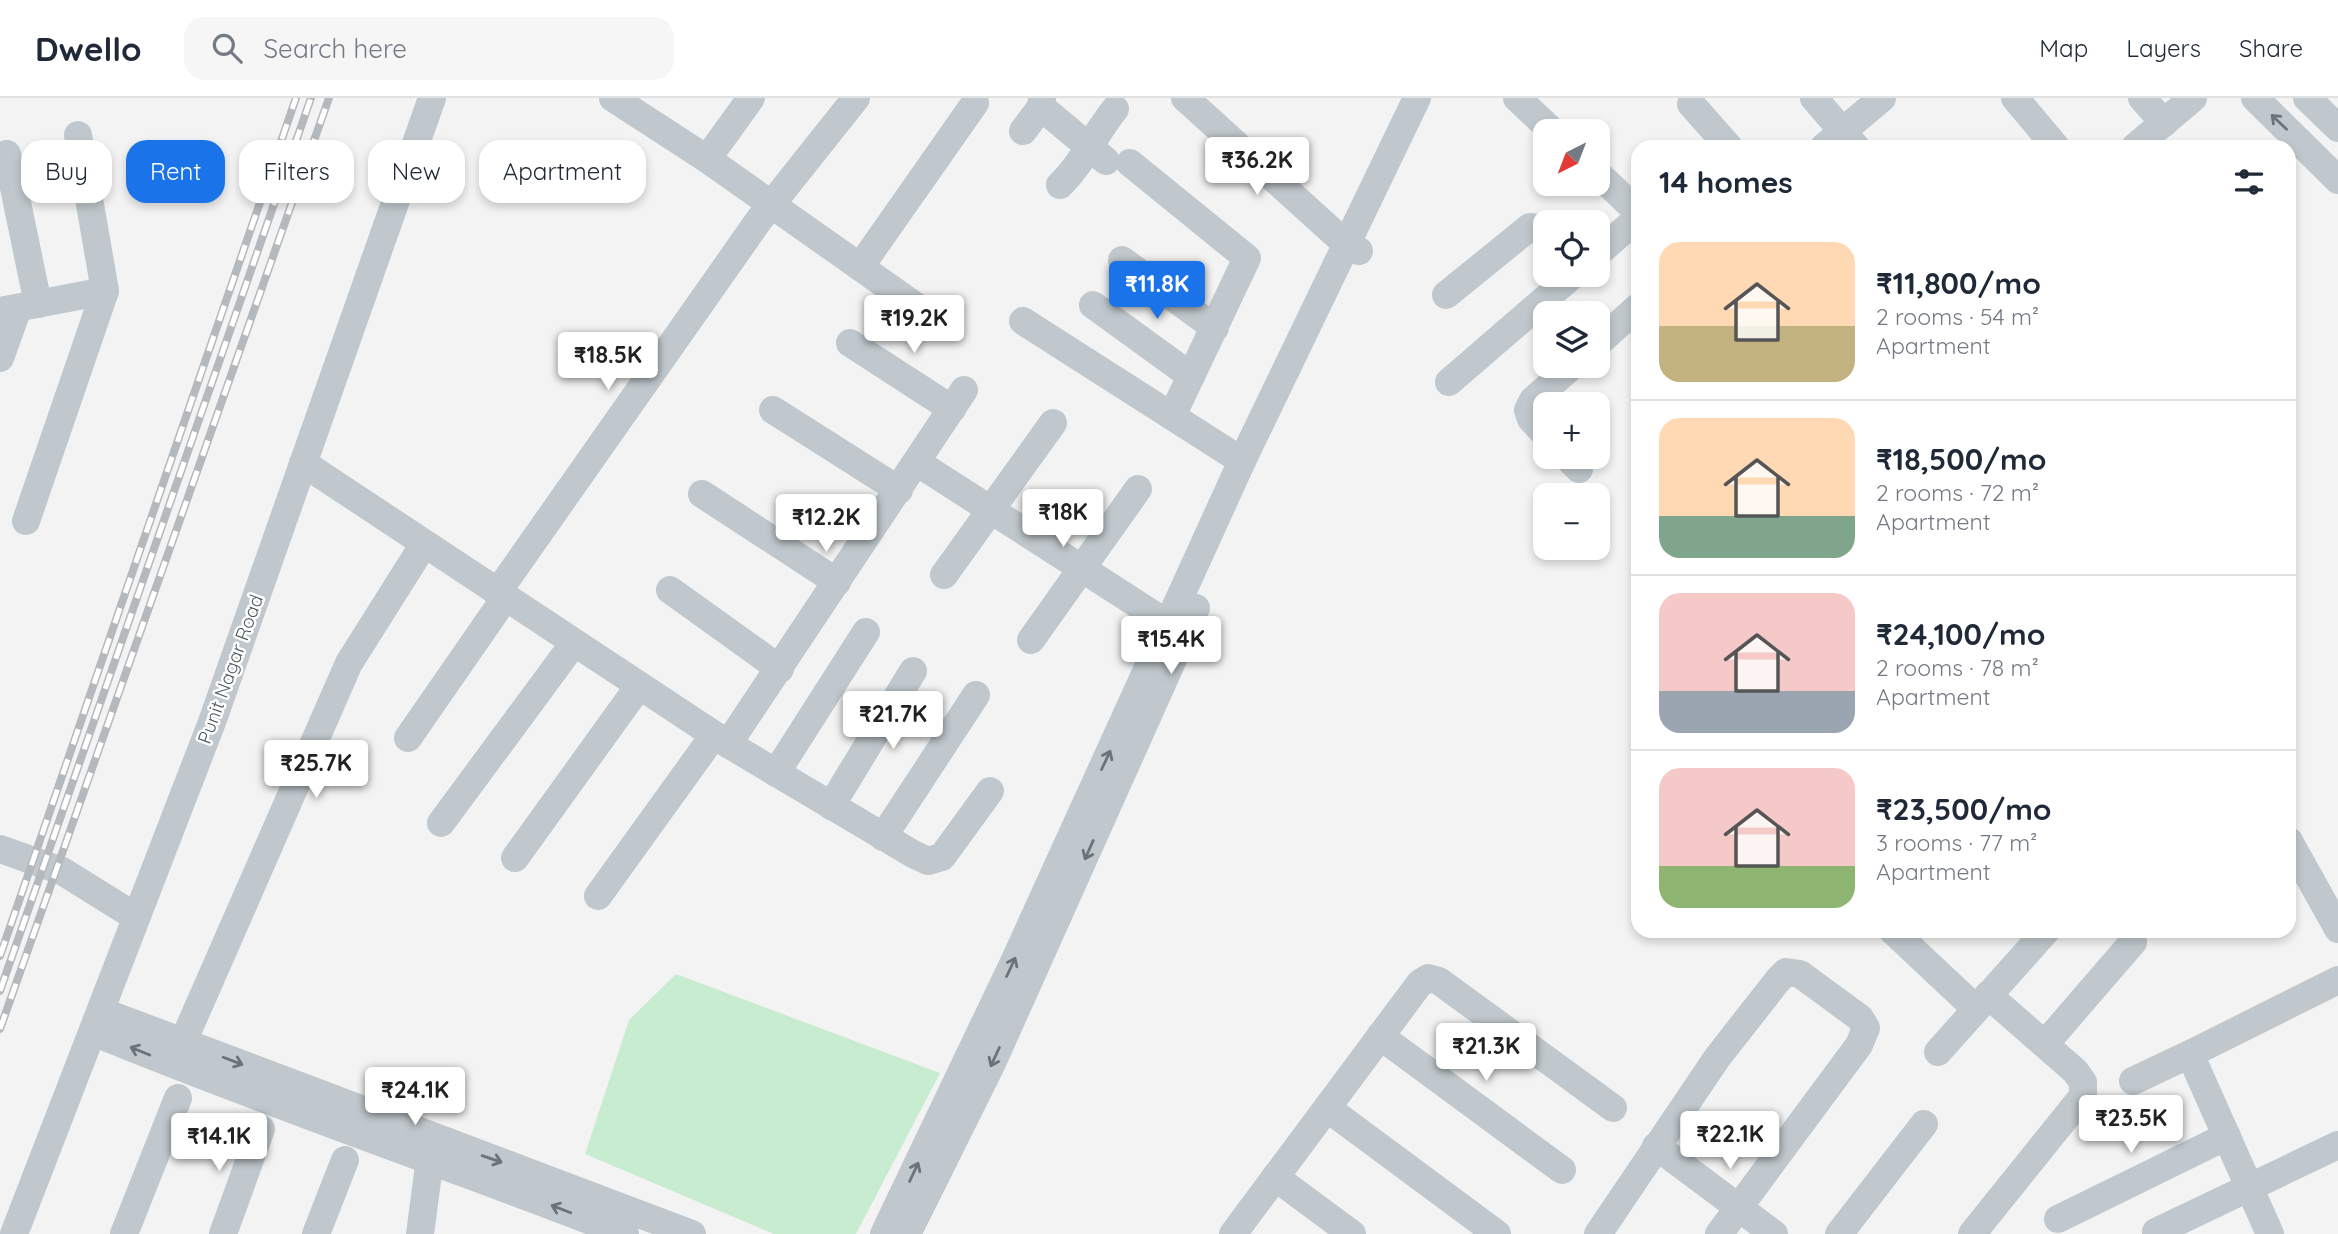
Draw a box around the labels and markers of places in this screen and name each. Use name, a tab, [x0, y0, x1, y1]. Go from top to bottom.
pin: ₹36.2K	[1200, 138, 1314, 197]
pin: ₹11.8K	[1100, 262, 1214, 321]
pin: ₹19.2K	[857, 296, 971, 355]
pin: ₹18.5K	[551, 332, 665, 392]
pin: ₹18K	[1022, 490, 1104, 549]
pin: ₹12.2K	[769, 494, 883, 554]
pin: ₹15.4K	[1114, 616, 1228, 676]
pin: ₹21.7K	[836, 692, 950, 751]
pin: ₹25.7K	[259, 740, 373, 800]
pin: ₹21.3K	[1429, 1024, 1543, 1083]
pin: ₹24.1K	[358, 1068, 472, 1127]
pin: ₹23.5K	[2074, 1096, 2188, 1155]
pin: ₹22.1K	[1673, 1112, 1787, 1171]
pin: ₹14.1K	[162, 1114, 276, 1173]

